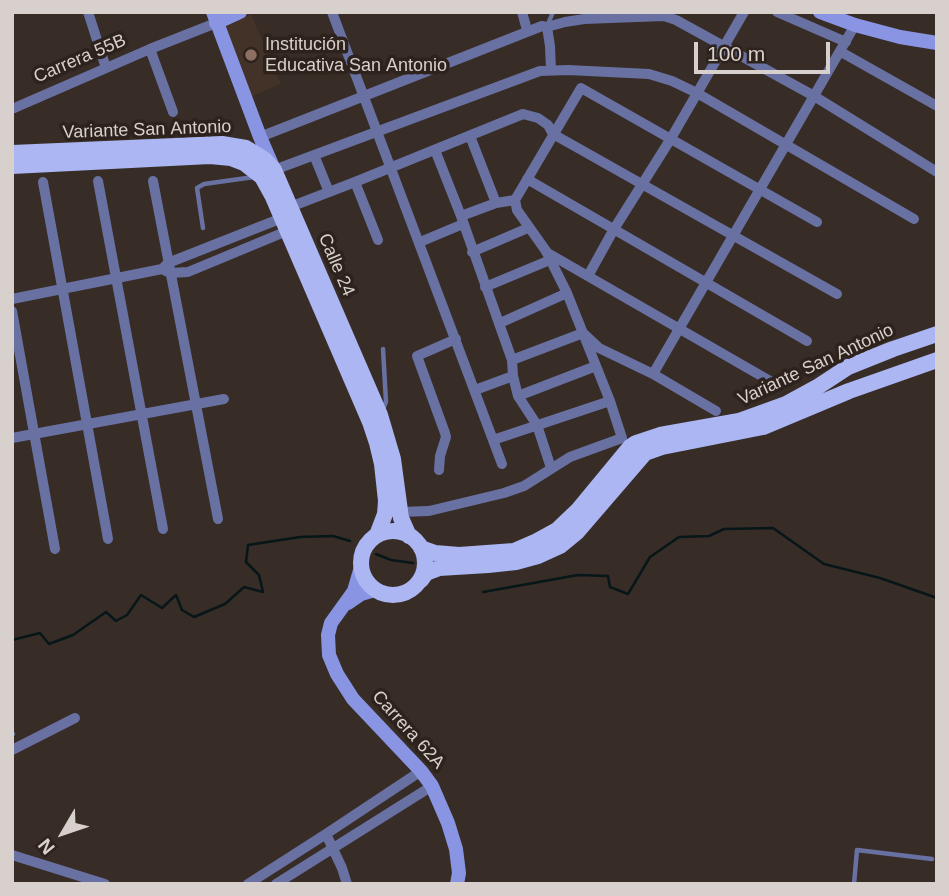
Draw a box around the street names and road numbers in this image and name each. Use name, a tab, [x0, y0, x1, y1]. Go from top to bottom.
street label: Carrera 55B	[31, 30, 129, 88]
street label: Variante San Antonio	[62, 116, 232, 144]
street label: Calle 24	[313, 230, 359, 300]
street label: Variante San Antonio	[735, 320, 897, 410]
street label: Carrera 62A	[367, 686, 449, 774]

